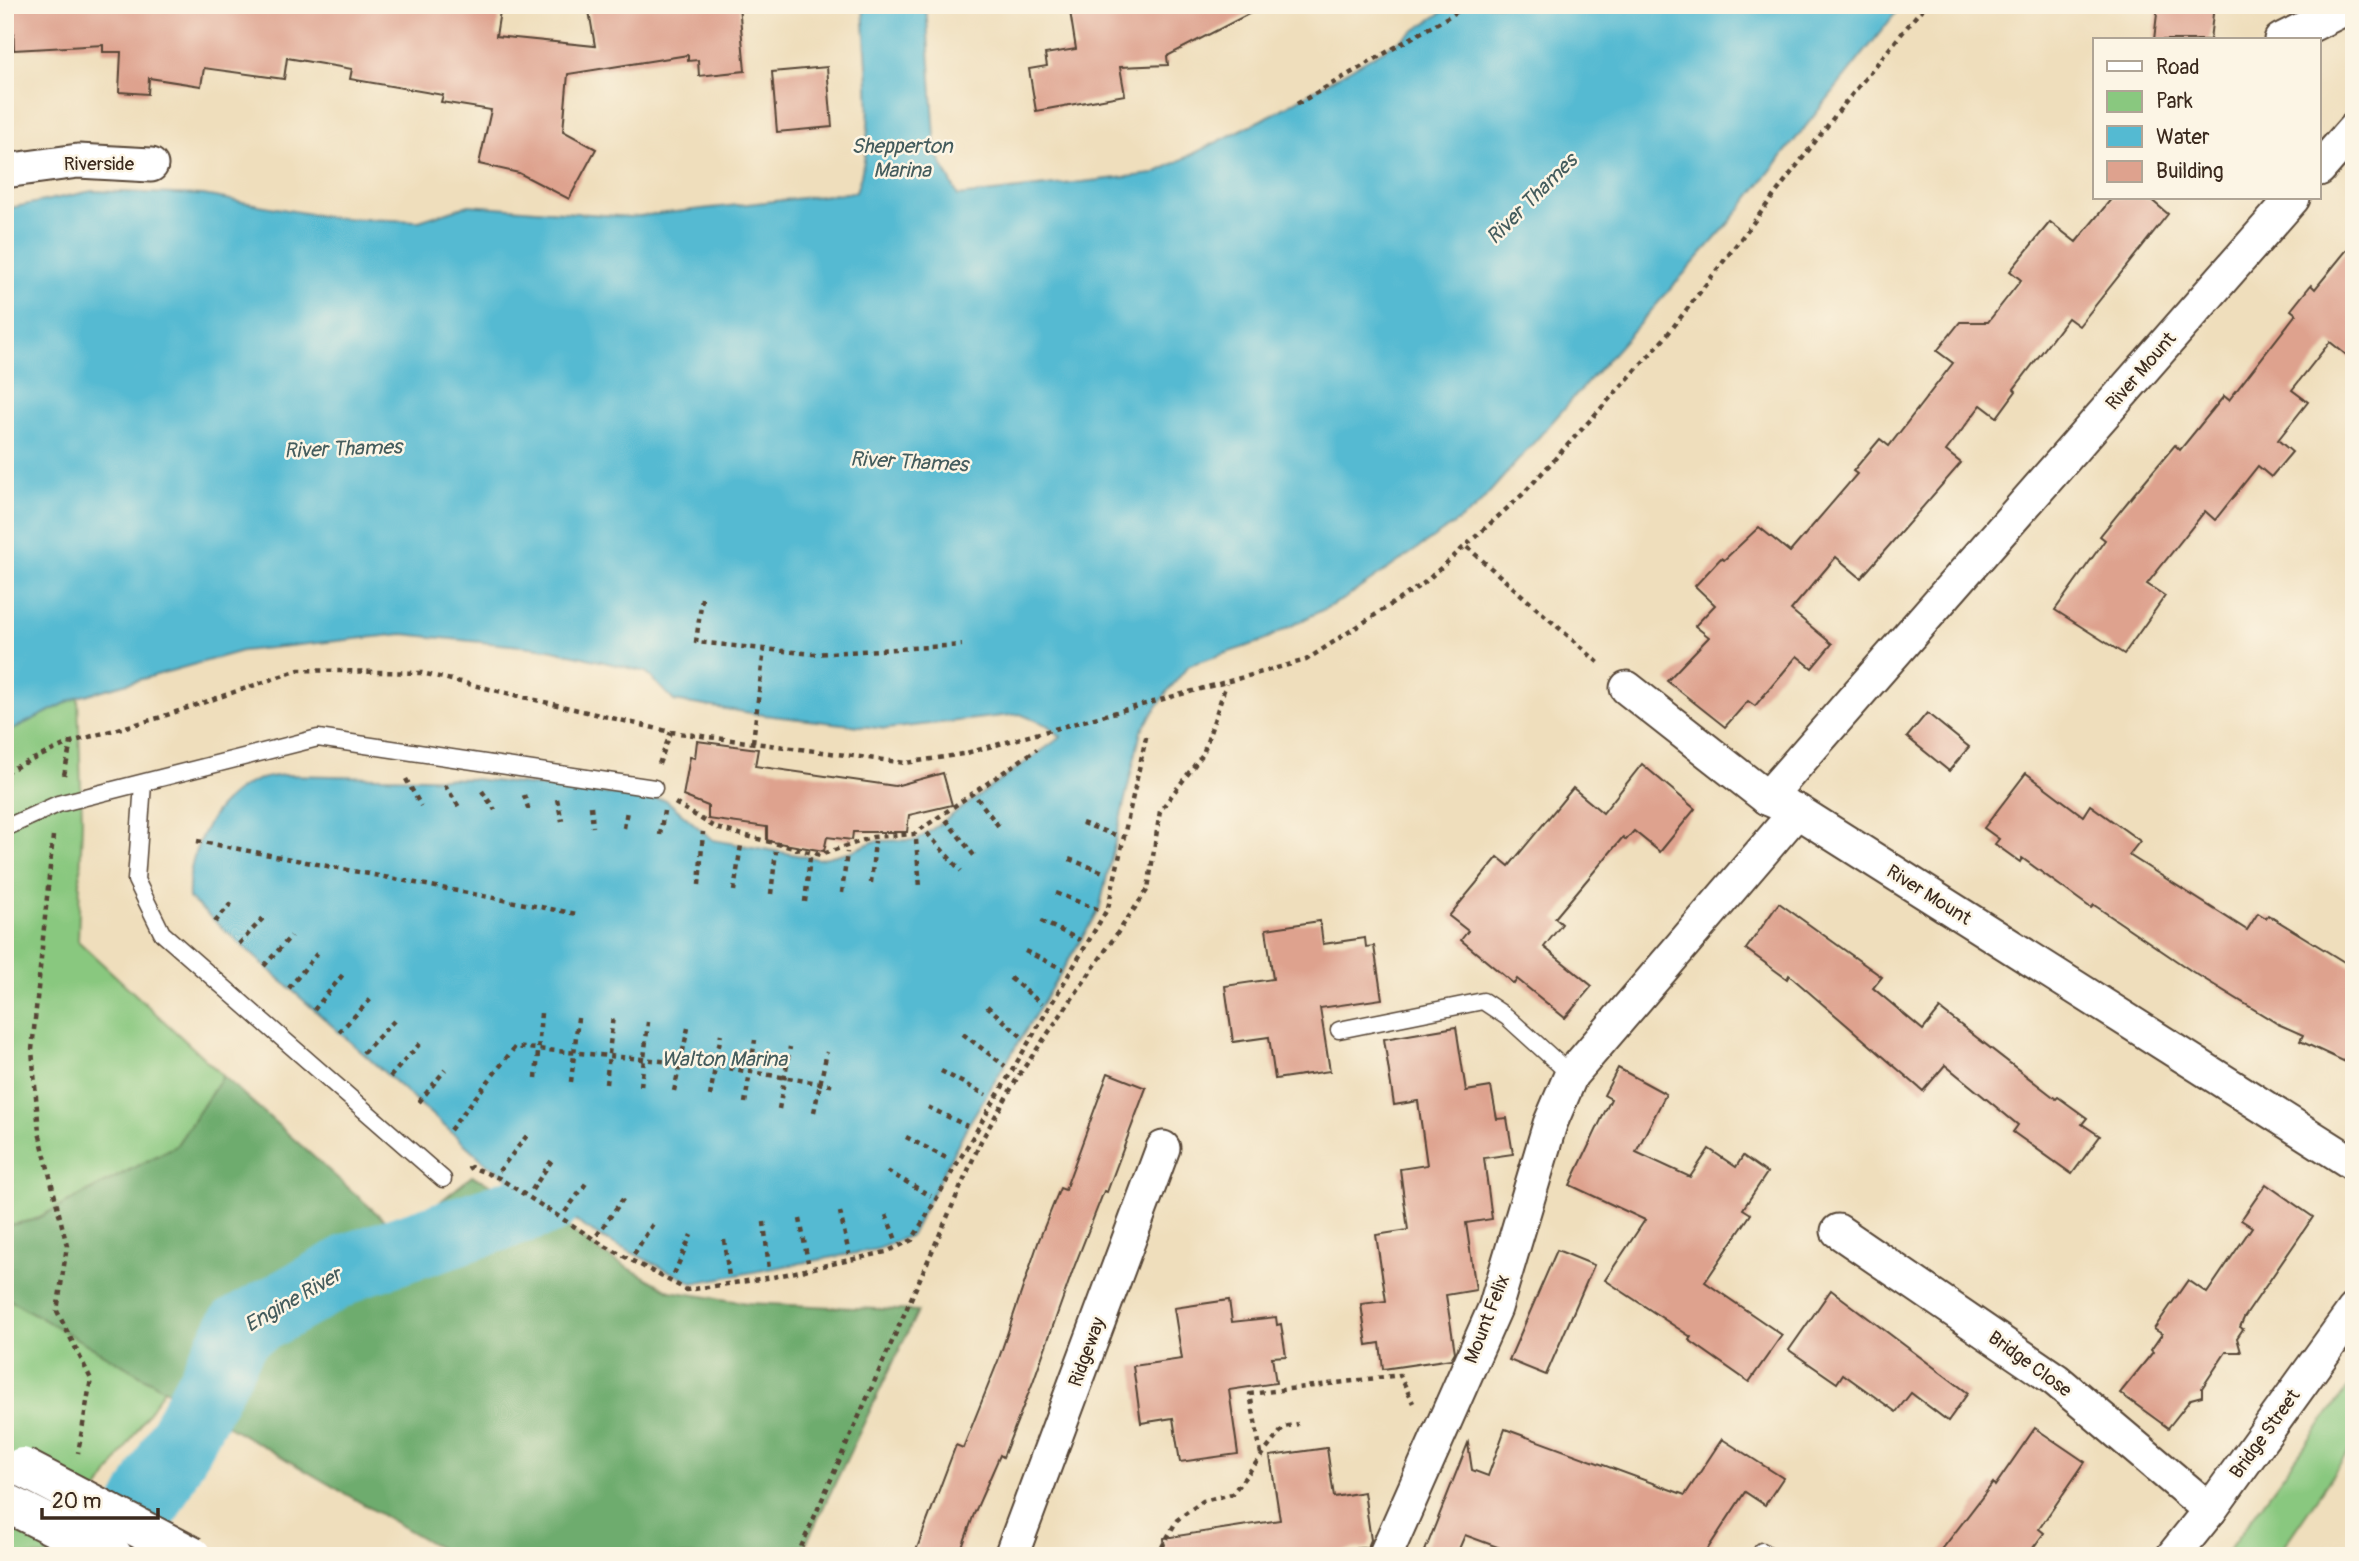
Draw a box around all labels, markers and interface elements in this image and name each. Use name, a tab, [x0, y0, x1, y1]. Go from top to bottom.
legend	[2093, 38, 2320, 200]
text: Road	[2156, 54, 2200, 81]
text: Park	[2156, 88, 2193, 115]
text: Water	[2156, 124, 2210, 151]
water label: Shepperton Marina	[851, 133, 954, 184]
water label: River Thames	[1481, 146, 1585, 250]
street label: Riverside	[64, 152, 135, 176]
text: Building	[2156, 158, 2223, 185]
street label: River Mount	[2101, 327, 2182, 415]
water label: River Thames	[284, 433, 405, 465]
water label: River Thames	[849, 445, 971, 479]
street label: River Mount	[1882, 860, 1976, 931]
water label: Walton Marina	[661, 1046, 788, 1073]
water label: Engine River	[240, 1260, 348, 1339]
street label: Mount Felix	[1459, 1271, 1515, 1367]
street label: Ridgeway	[1063, 1314, 1111, 1390]
street label: Bridge Close	[1984, 1326, 2077, 1403]
street label: Bridge Street	[2225, 1384, 2306, 1483]
scale bar	[42, 1477, 158, 1521]
text: 20 m	[52, 1488, 101, 1515]

